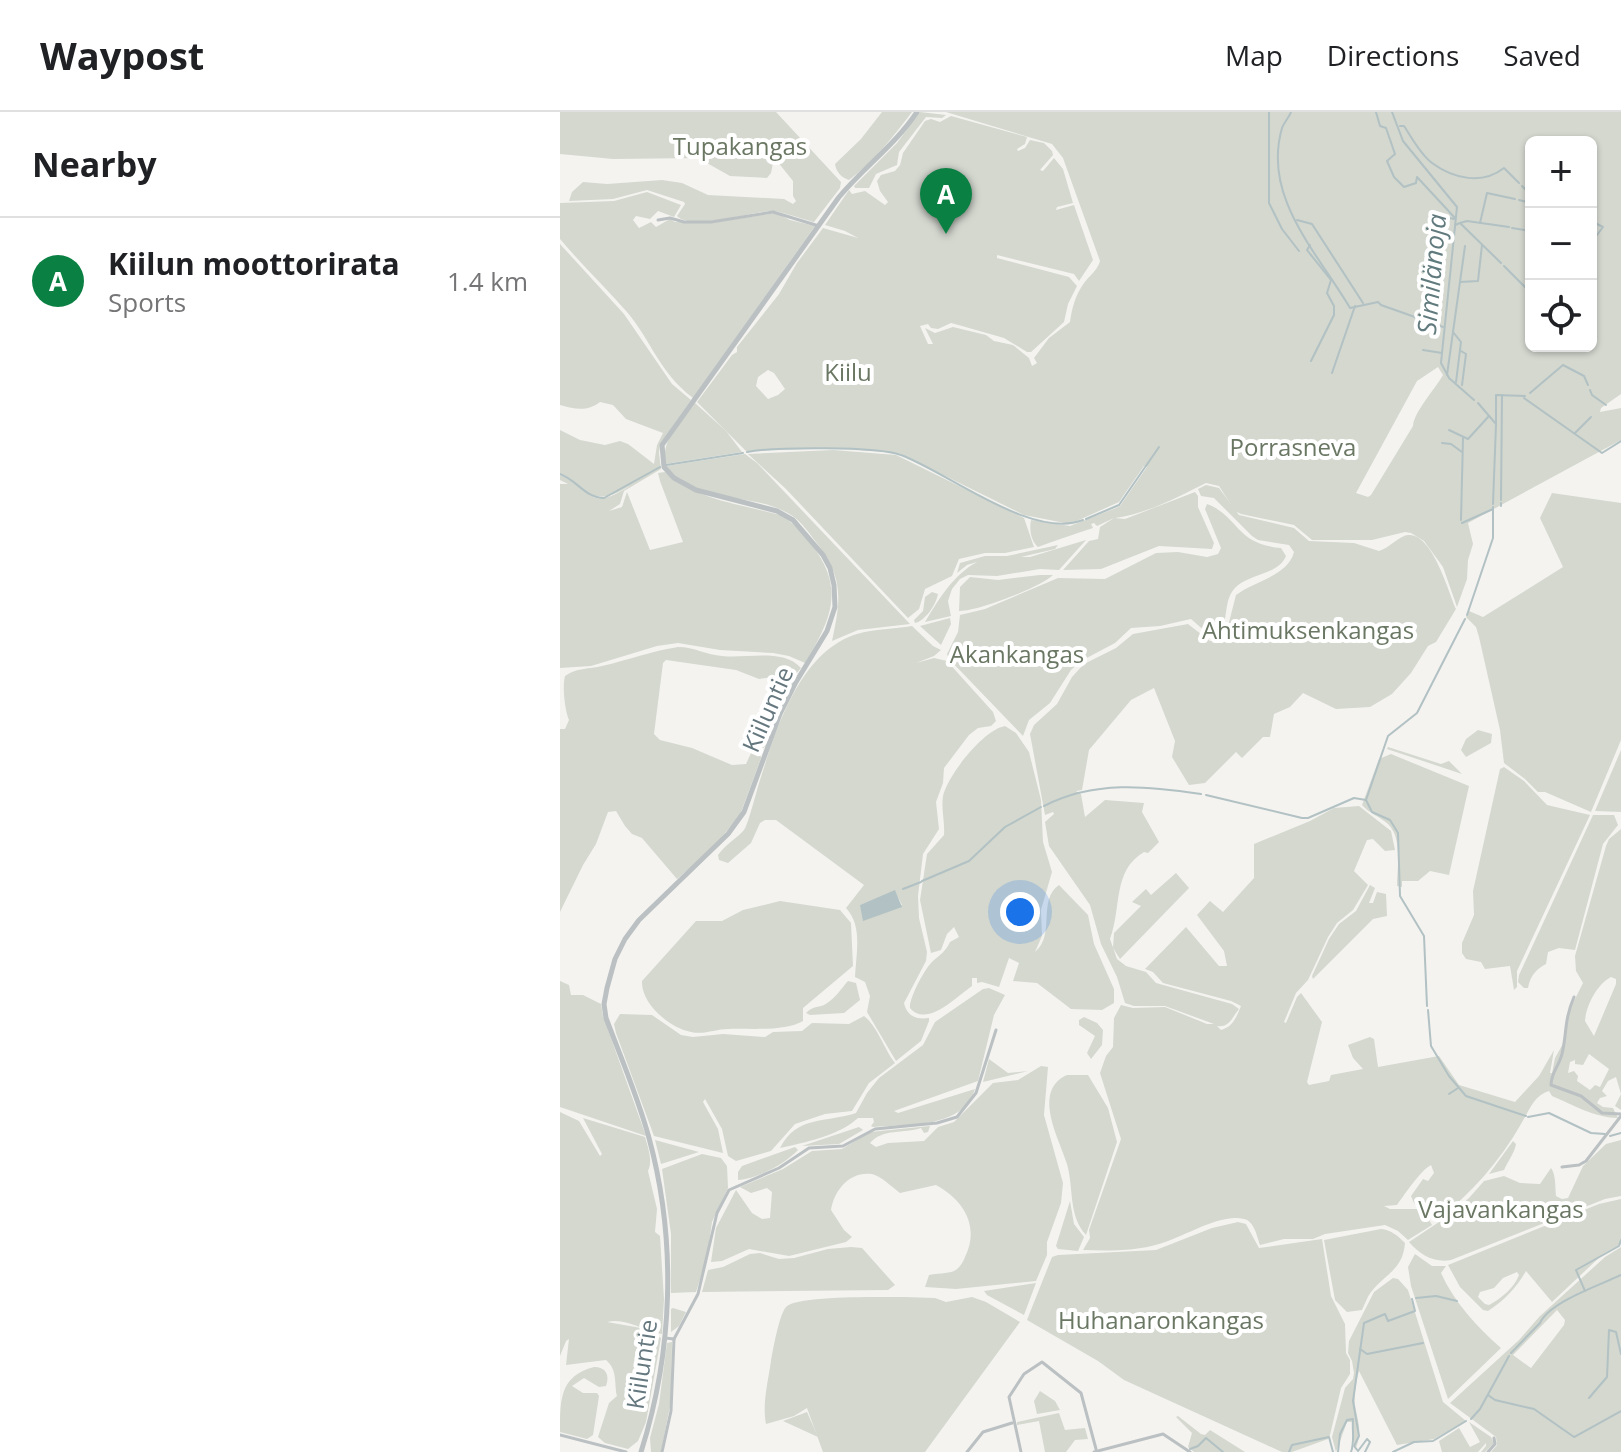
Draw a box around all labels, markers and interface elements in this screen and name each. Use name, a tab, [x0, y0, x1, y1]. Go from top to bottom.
text: Waypost	[40, 29, 204, 81]
text: Map	[1225, 36, 1283, 74]
text: Directions	[1327, 36, 1459, 74]
text: Saved	[1503, 36, 1581, 74]
park label: Tupakangas	[673, 129, 807, 162]
map controls	[1525, 136, 1597, 352]
button: +	[1525, 136, 1597, 208]
text: Nearby	[32, 141, 157, 187]
pin: A	[920, 168, 972, 234]
button: −	[1525, 208, 1597, 280]
water label: Similänoja	[1408, 212, 1454, 336]
text: Kiilun moottorirata	[108, 243, 400, 284]
text: A	[49, 263, 67, 299]
text: 1.4 km	[447, 263, 528, 299]
button: locate	[1525, 280, 1597, 352]
text: Sports	[108, 284, 186, 320]
park label: Kiilu	[824, 355, 872, 388]
park label: Porrasneva	[1230, 430, 1356, 463]
park label: Ahtimuksenkangas	[1202, 613, 1414, 646]
park label: Akankangas	[950, 637, 1084, 670]
street label: Kiiluntie	[734, 661, 800, 757]
your location	[1000, 892, 1040, 932]
park label: Vajavankangas	[1418, 1192, 1584, 1225]
park label: Huhanaronkangas	[1058, 1303, 1264, 1336]
street label: Kiiluntie	[618, 1317, 664, 1411]

